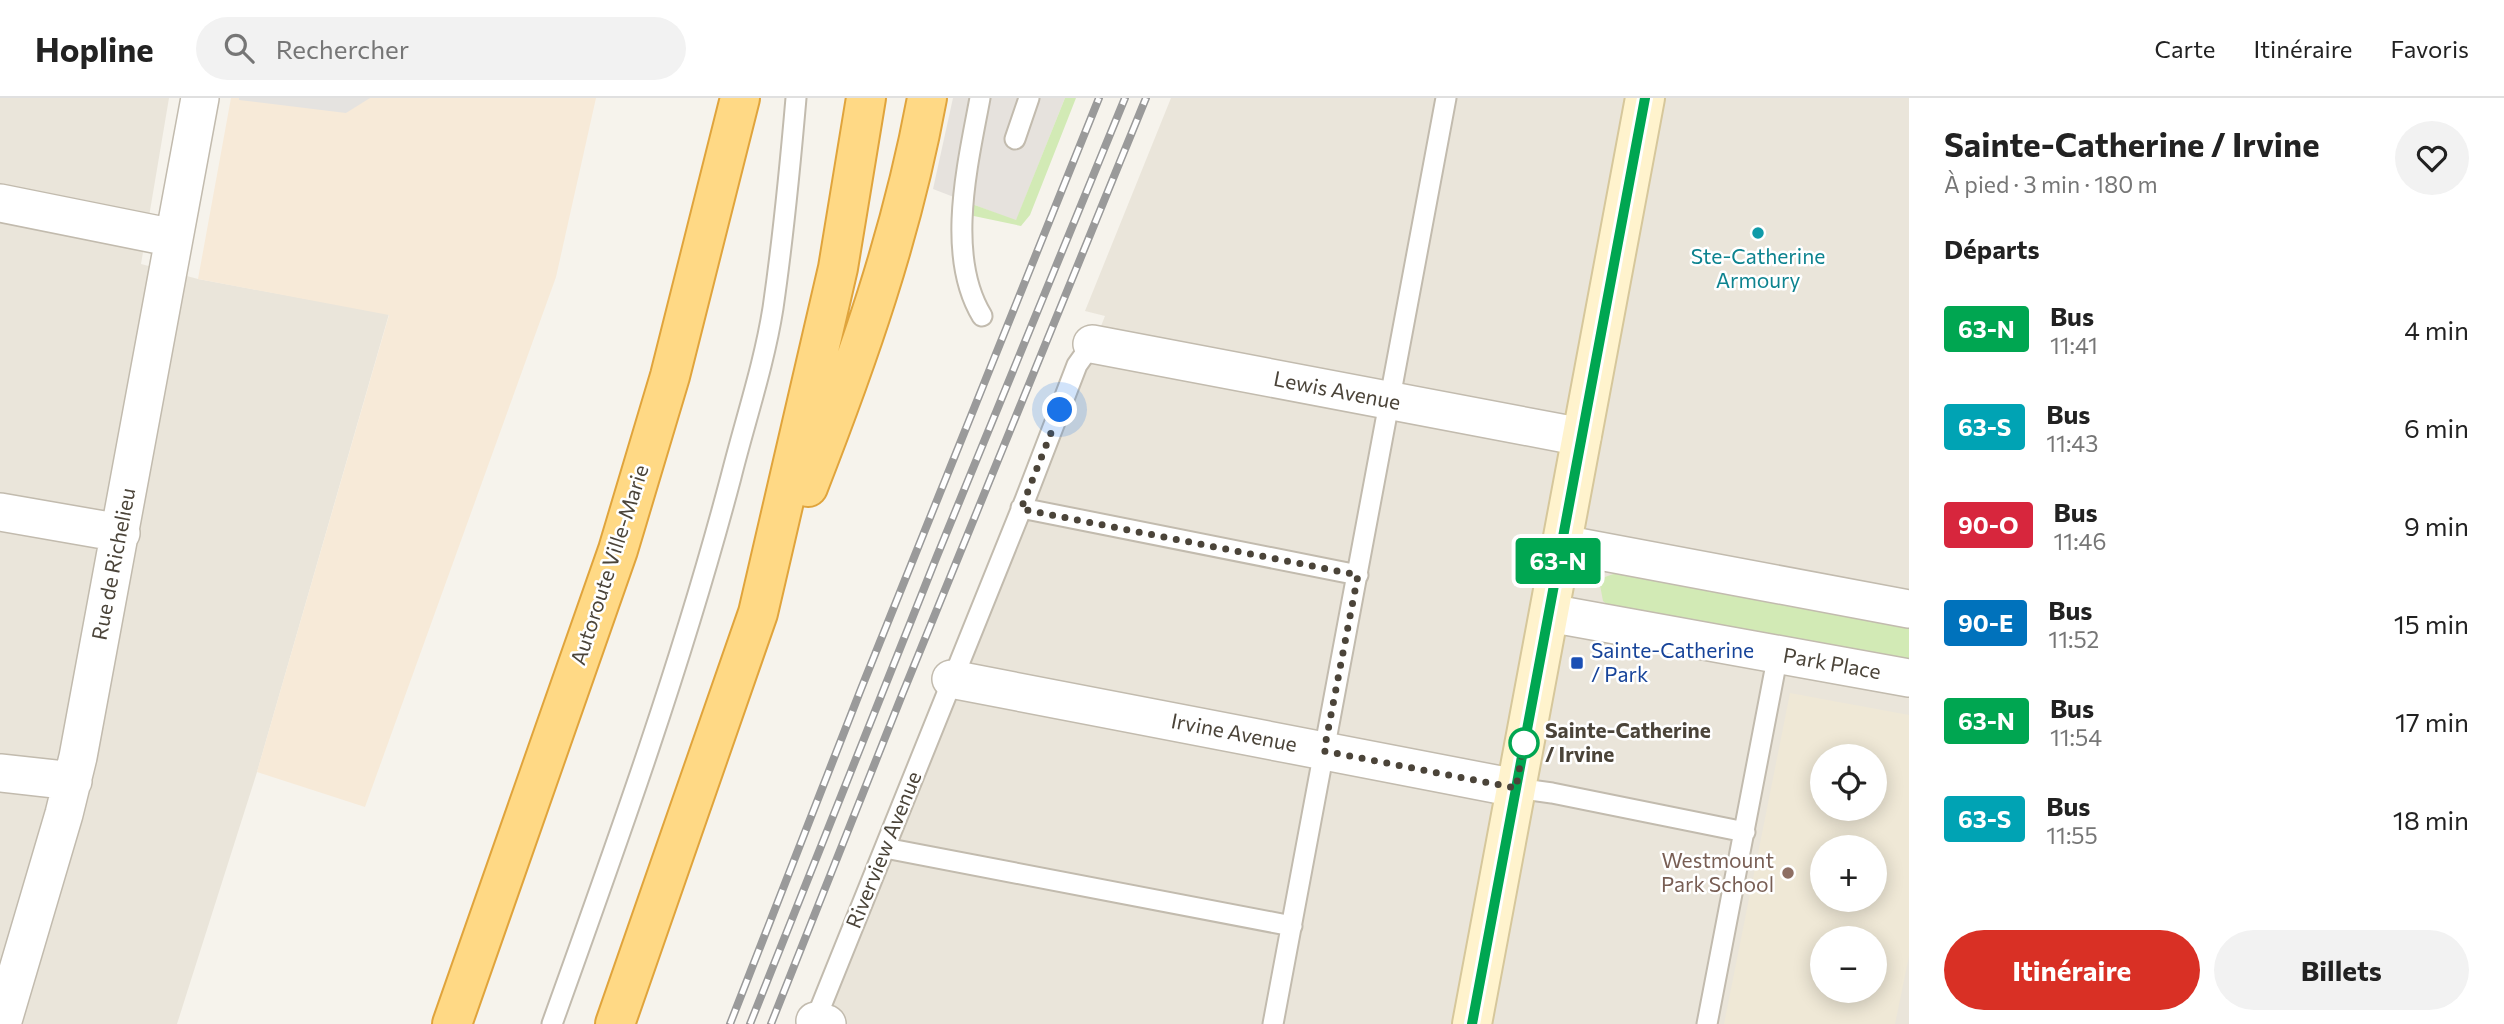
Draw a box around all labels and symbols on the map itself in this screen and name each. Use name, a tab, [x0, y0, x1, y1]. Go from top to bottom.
marker: Ste-Catherine Armoury	[1750, 225, 1766, 241]
place label: Ste-Catherine Armoury	[1691, 243, 1825, 292]
street label: Lewis Avenue	[1272, 365, 1403, 414]
your location	[1042, 392, 1077, 427]
street label: Autoroute Ville-Marie	[564, 461, 653, 668]
street label: Rue de Richelieu	[86, 485, 140, 642]
line badge: 63-N	[1509, 538, 1607, 584]
place label: Sainte-Catherine / Park	[1591, 637, 1754, 686]
street label: Park Place	[1781, 642, 1883, 683]
marker: Sainte-Catherine / Park	[1569, 655, 1585, 671]
street label: Irvine Avenue	[1169, 707, 1299, 756]
place label: Sainte-Catherine / Irvine	[1545, 717, 1711, 766]
marker: Sainte-Catherine / Irvine	[1509, 728, 1539, 758]
street label: Riverview Avenue	[840, 767, 926, 932]
place label: Westmount Park School	[1661, 847, 1774, 896]
marker: Westmount Park School	[1780, 865, 1796, 881]

